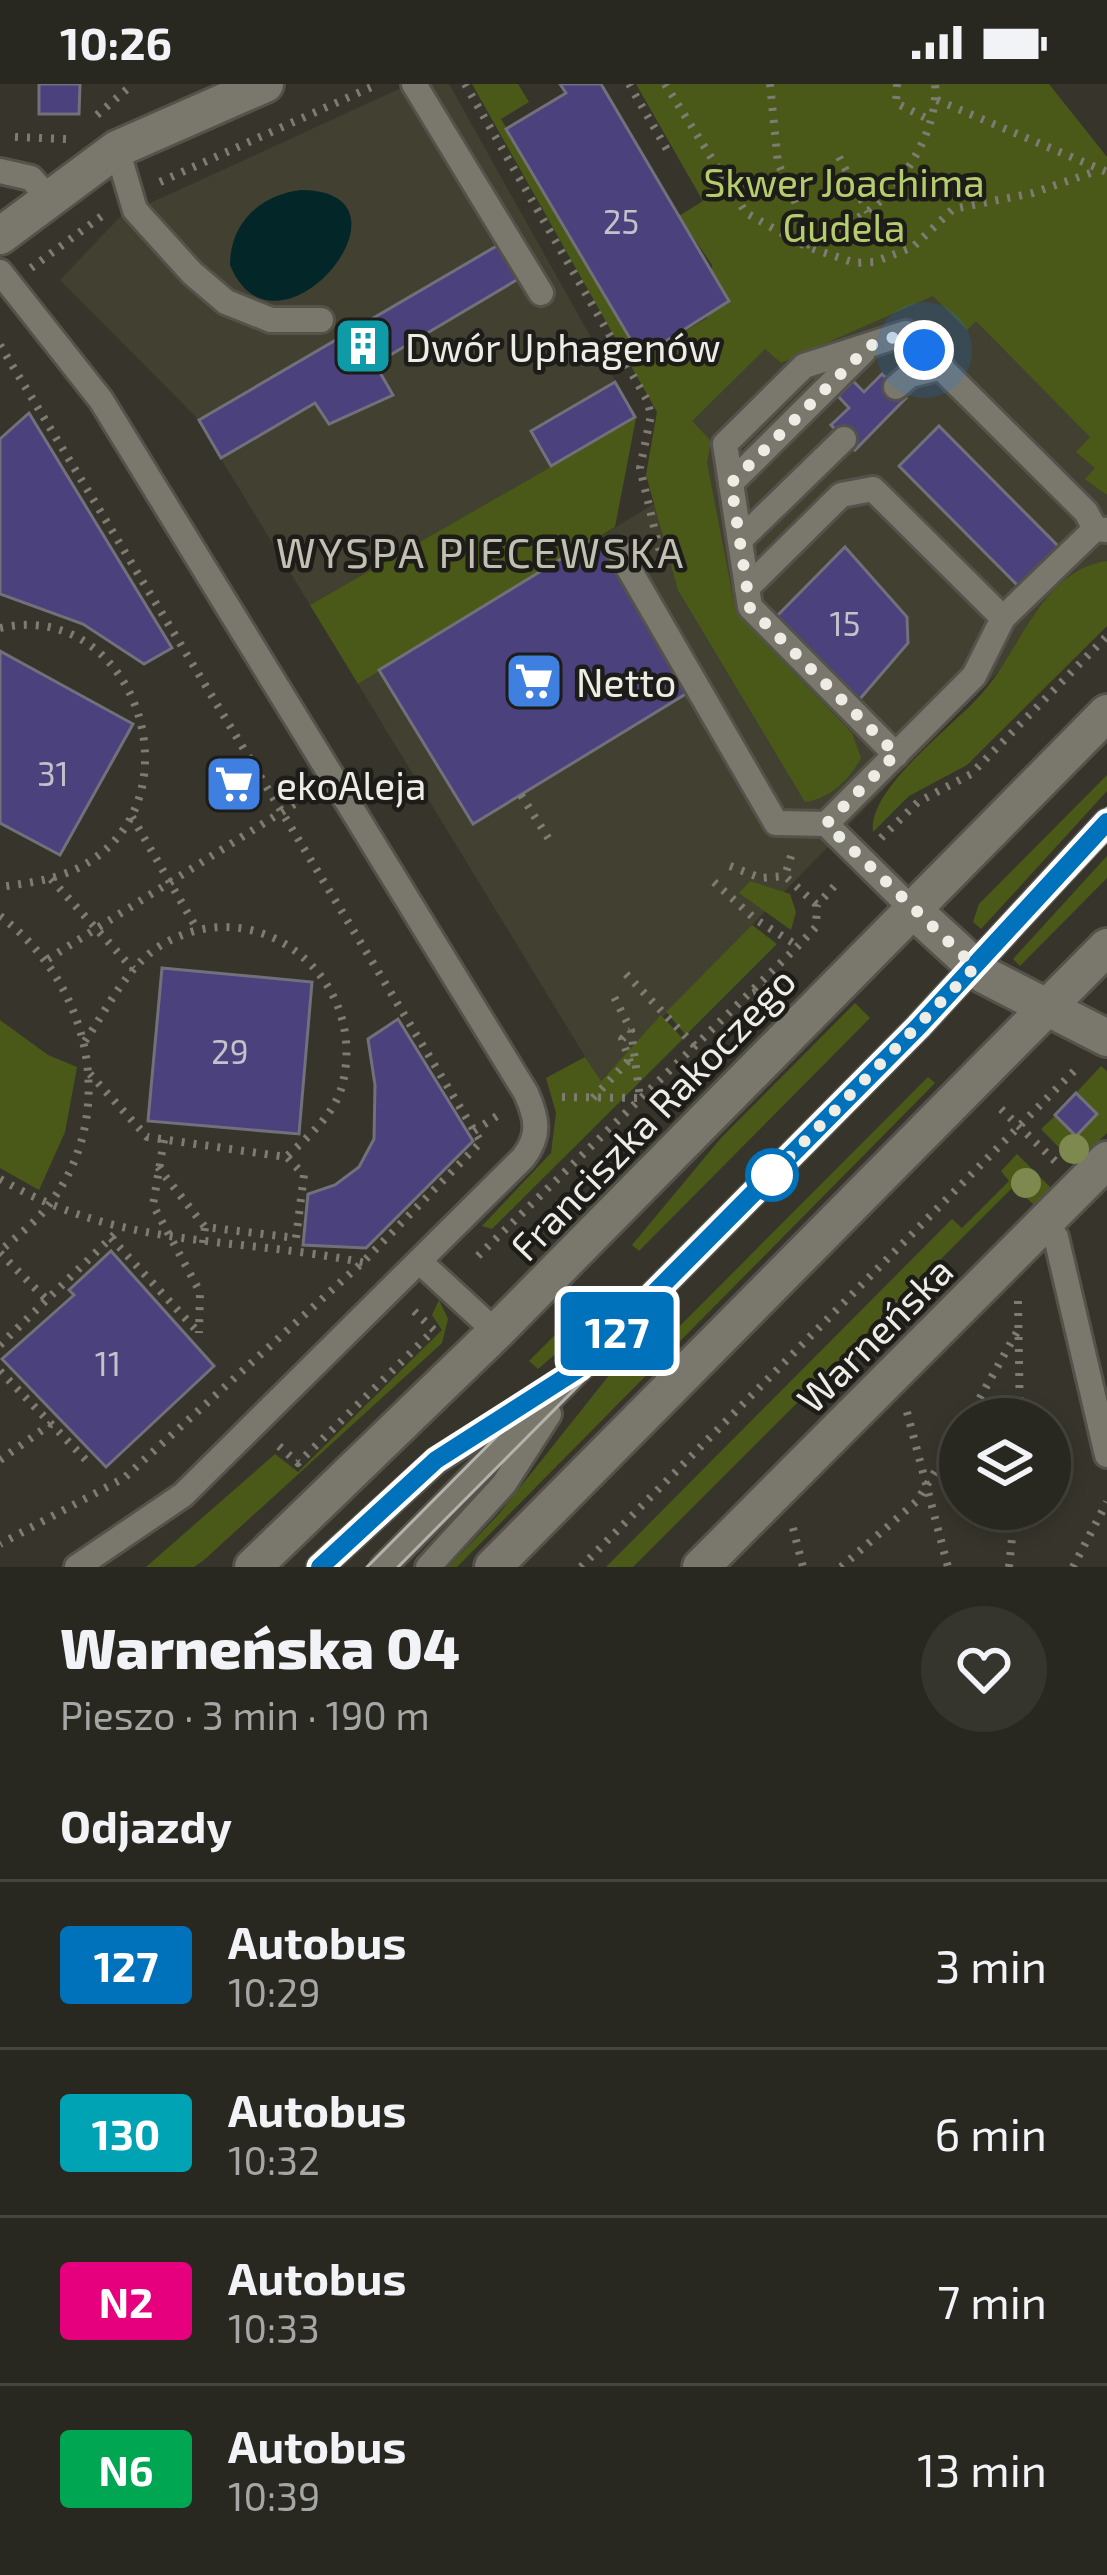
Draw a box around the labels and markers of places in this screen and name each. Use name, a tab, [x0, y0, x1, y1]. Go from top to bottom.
building icon: Dwór Uphagenów	[332, 315, 394, 377]
place label: Dwór Uphagenów	[405, 323, 721, 370]
supermarket icon: Netto	[503, 650, 565, 712]
place label: Netto	[576, 658, 676, 705]
supermarket icon: ekoAleja	[203, 753, 265, 815]
place label: ekoAleja	[276, 761, 426, 808]
unlabelled marker	[747, 1150, 797, 1200]

